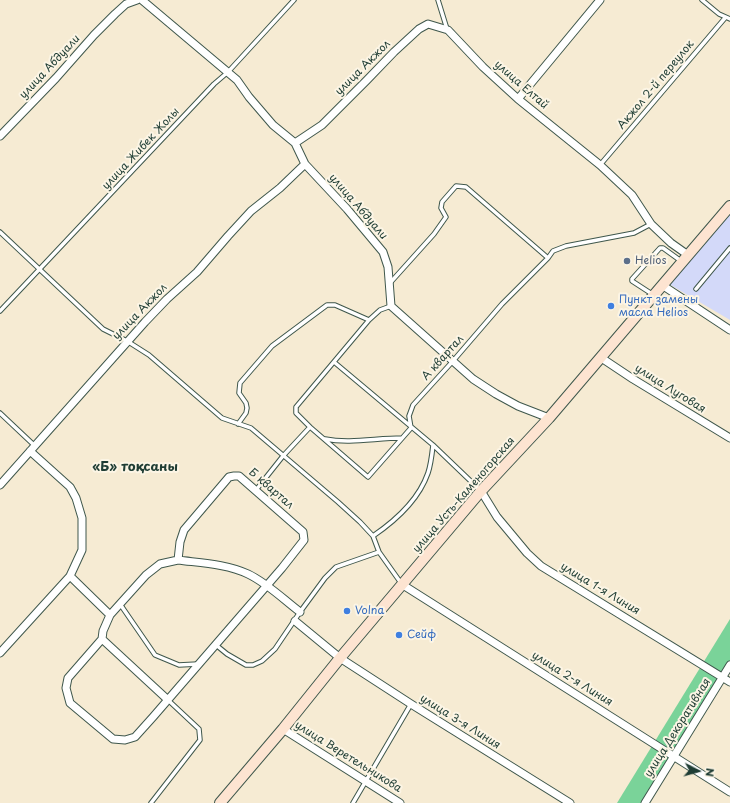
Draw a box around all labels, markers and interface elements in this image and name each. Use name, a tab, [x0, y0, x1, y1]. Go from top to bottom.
street label: улица Абдуали	[17, 32, 83, 102]
street label: улица Акжол	[333, 38, 393, 98]
street label: Акжол 2-й переулок	[615, 38, 697, 132]
street label: улица Елтай	[491, 58, 551, 112]
street label: улица Жибек Жолы	[100, 105, 182, 193]
street label: улица Абдуали	[326, 171, 390, 243]
place label: Helios	[635, 254, 666, 268]
marker: Helios	[622, 256, 632, 266]
street label: улица Акжол	[110, 281, 170, 343]
place label: Пункт замены масла Helios	[619, 293, 698, 319]
marker: Пункт замены масла Helios	[606, 301, 616, 311]
street label: А квартал	[419, 333, 467, 383]
street label: улица Луговая	[632, 362, 708, 416]
street label: улица Усть-Каменогорская	[410, 434, 518, 556]
district label: «Б» тоқсаны	[92, 459, 178, 475]
street label: Б квартал	[246, 466, 296, 512]
street label: улица 1-я Линия	[558, 560, 642, 618]
place label: Volna	[355, 604, 384, 618]
marker: Volna	[342, 606, 352, 616]
place label: Сейф	[407, 628, 436, 642]
marker: Сейф	[394, 630, 404, 640]
street label: улица 2-я Линия	[529, 649, 615, 709]
street label: улица Декоративная	[642, 676, 714, 780]
street label: улица 3-я Линия	[417, 692, 503, 752]
street label: улица Веретельникова	[292, 719, 404, 795]
north arrow	[678, 751, 718, 791]
text: N	[702, 767, 719, 778]

